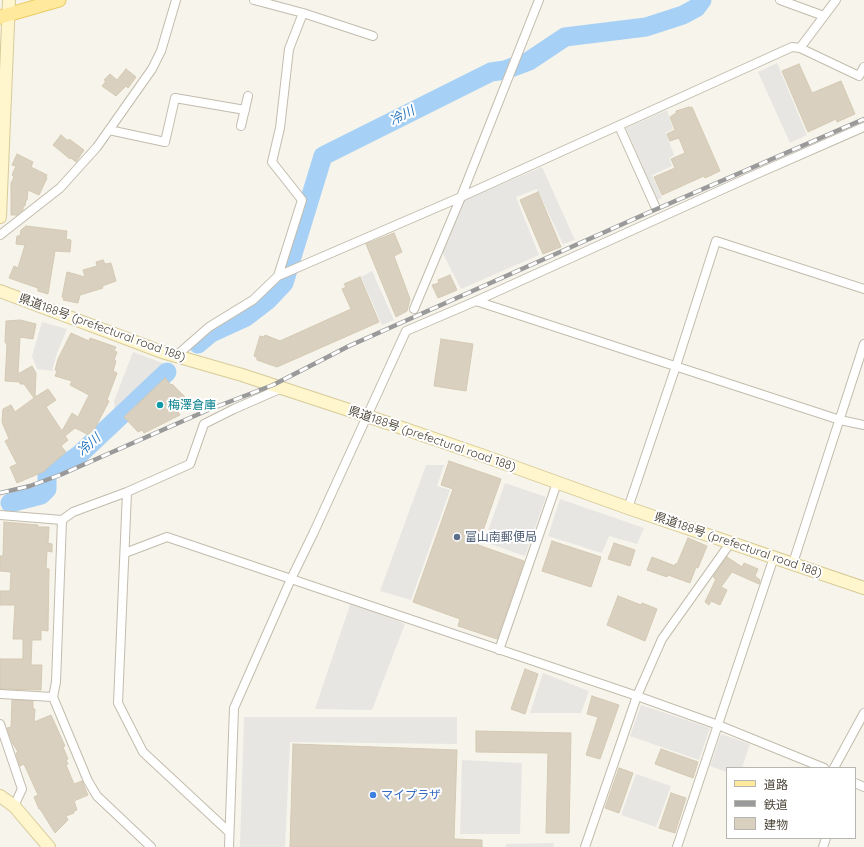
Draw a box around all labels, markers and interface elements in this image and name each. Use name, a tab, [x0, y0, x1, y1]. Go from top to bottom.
water label: 冷川	[387, 103, 417, 129]
street label: 県道188号 (prefectural road 188)	[17, 291, 187, 365]
place label: 梅澤倉庫	[168, 398, 216, 412]
marker: 梅澤倉庫	[155, 400, 165, 410]
street label: 県道188号 (prefectural road 188)	[346, 403, 518, 475]
water label: 冷川	[74, 431, 104, 459]
street label: 県道188号 (prefectural road 188)	[652, 509, 824, 581]
place label: 富山南郵便局	[465, 530, 537, 544]
marker: 富山南郵便局	[452, 532, 462, 542]
legend	[726, 767, 856, 839]
text: 道路	[764, 777, 788, 792]
place label: マイプラザ	[381, 788, 441, 802]
marker: マイプラザ	[368, 790, 378, 800]
text: 鉄道	[764, 797, 788, 812]
text: 建物	[764, 817, 788, 832]

